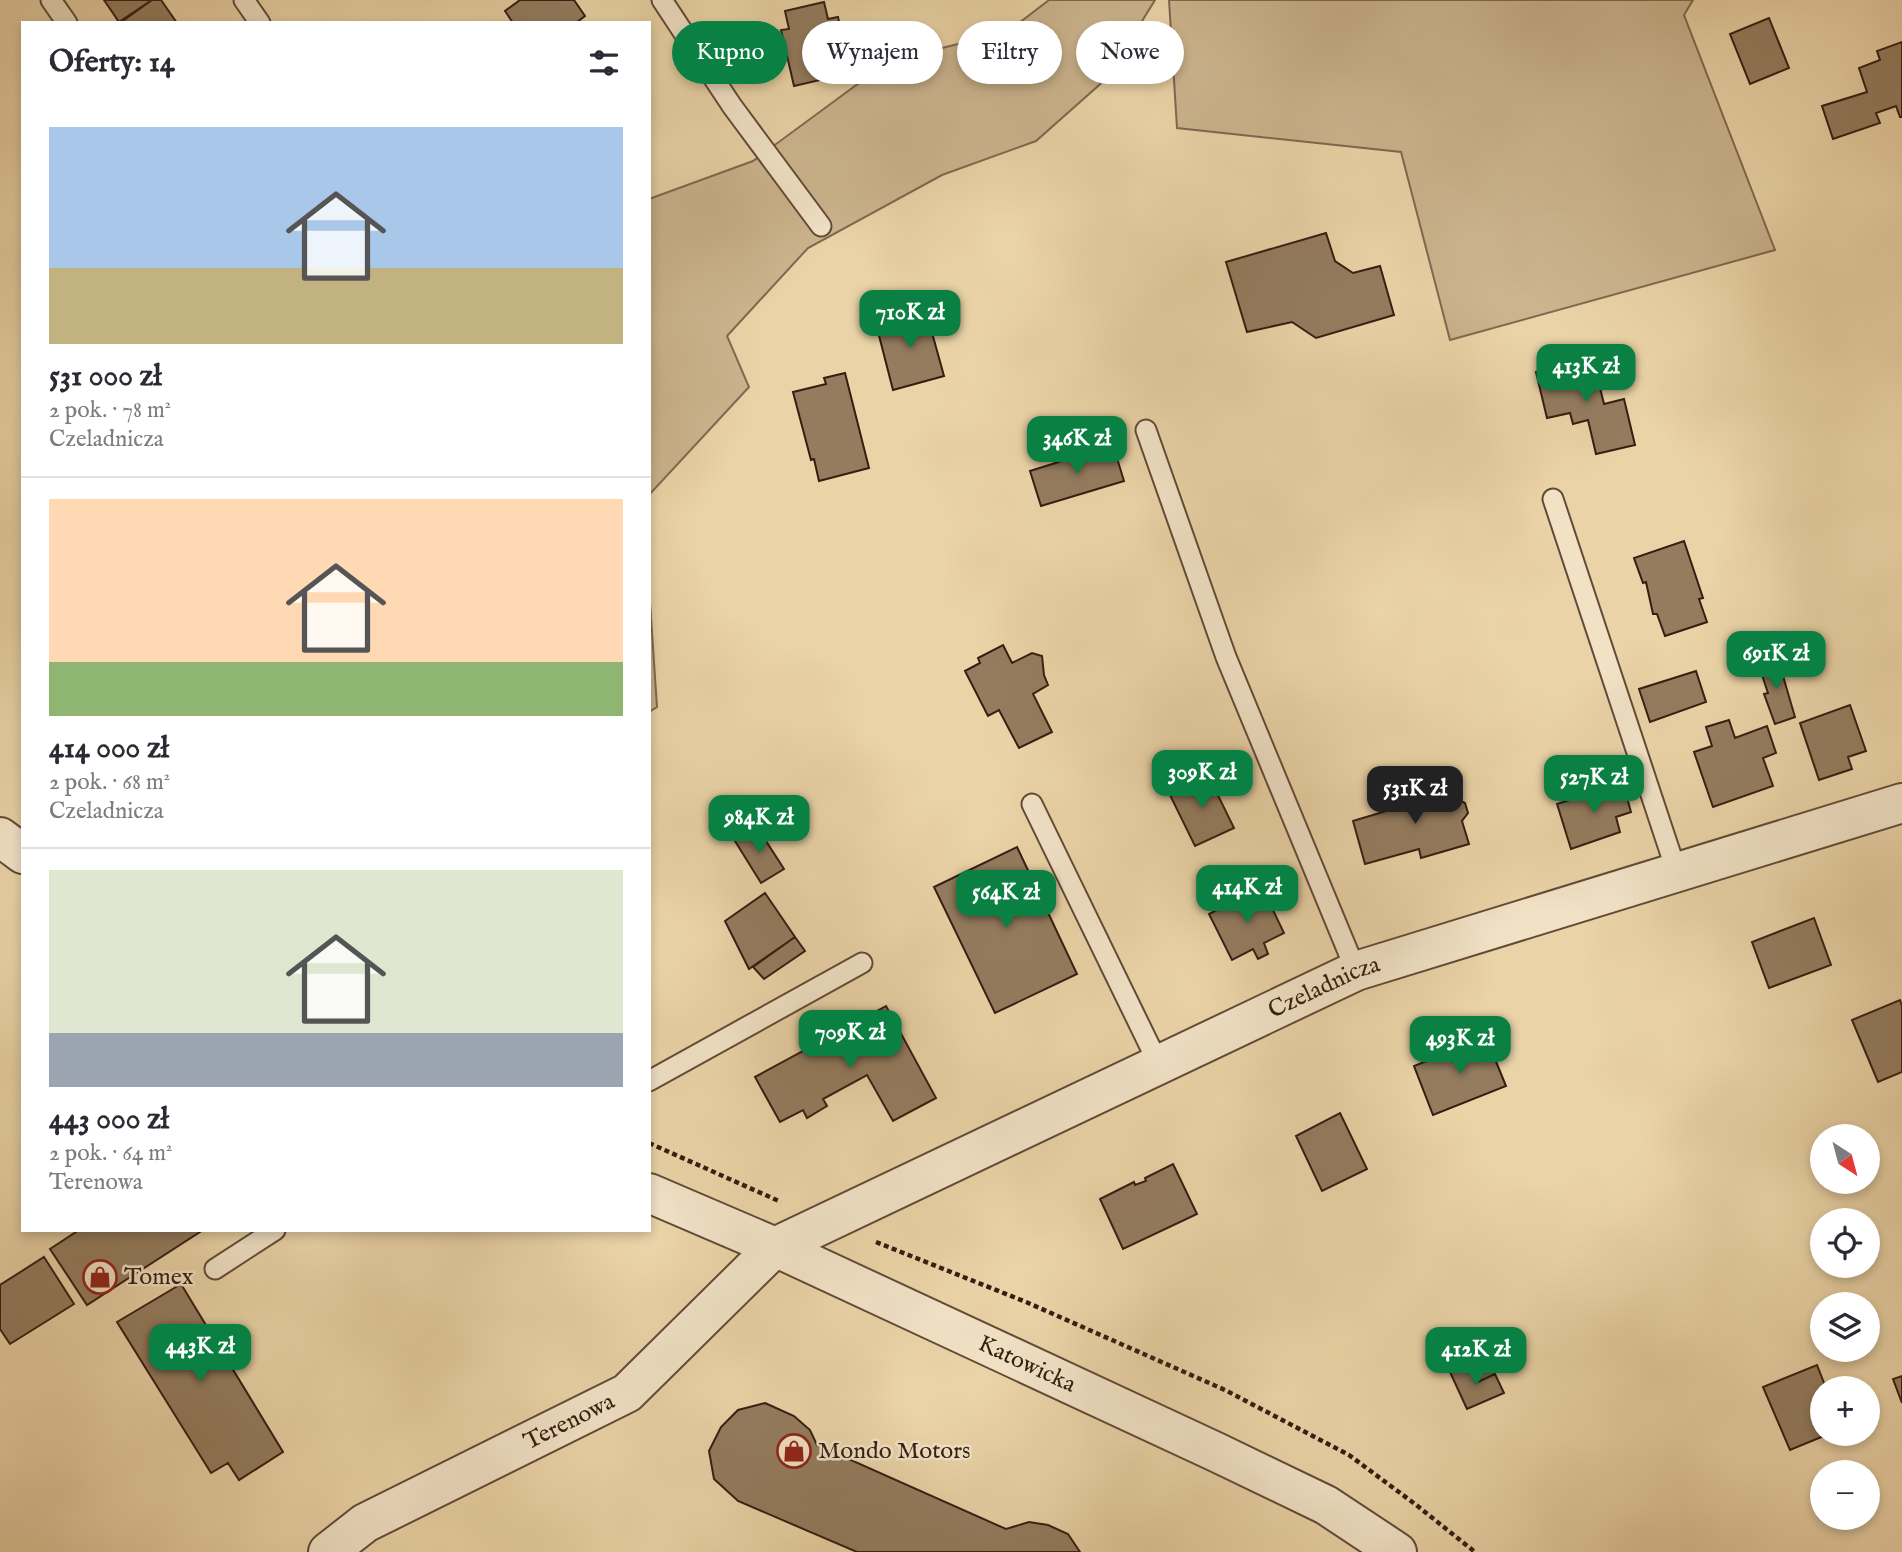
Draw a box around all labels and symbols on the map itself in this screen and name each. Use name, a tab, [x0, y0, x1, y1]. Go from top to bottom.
pin: 710K zł	[845, 290, 975, 350]
pin: 413K zł	[1521, 344, 1651, 404]
pin: 346K zł	[1012, 416, 1142, 476]
pin: 691K zł	[1711, 632, 1841, 691]
pin: 309K zł	[1137, 750, 1267, 810]
pin: 527K zł	[1529, 756, 1659, 815]
pin: 531K zł	[1350, 766, 1480, 826]
pin: 984K zł	[694, 796, 824, 855]
pin: 414K zł	[1182, 866, 1312, 925]
pin: 564K zł	[941, 870, 1071, 930]
street label: Czeladnicza	[1263, 949, 1384, 1026]
pin: 709K zł	[785, 1010, 915, 1070]
pin: 493K zł	[1395, 1016, 1525, 1076]
north arrow	[1810, 1124, 1880, 1194]
shop icon: Tomex	[81, 1258, 119, 1296]
place label: Tomex	[124, 1262, 194, 1293]
pin: 443K zł	[135, 1324, 265, 1384]
street label: Katowicka	[973, 1328, 1081, 1400]
pin: 412K zł	[1411, 1328, 1541, 1387]
street label: Terenowa	[519, 1386, 621, 1457]
shop icon: Mondo Motors	[775, 1432, 813, 1470]
place label: Mondo Motors	[818, 1436, 970, 1467]

